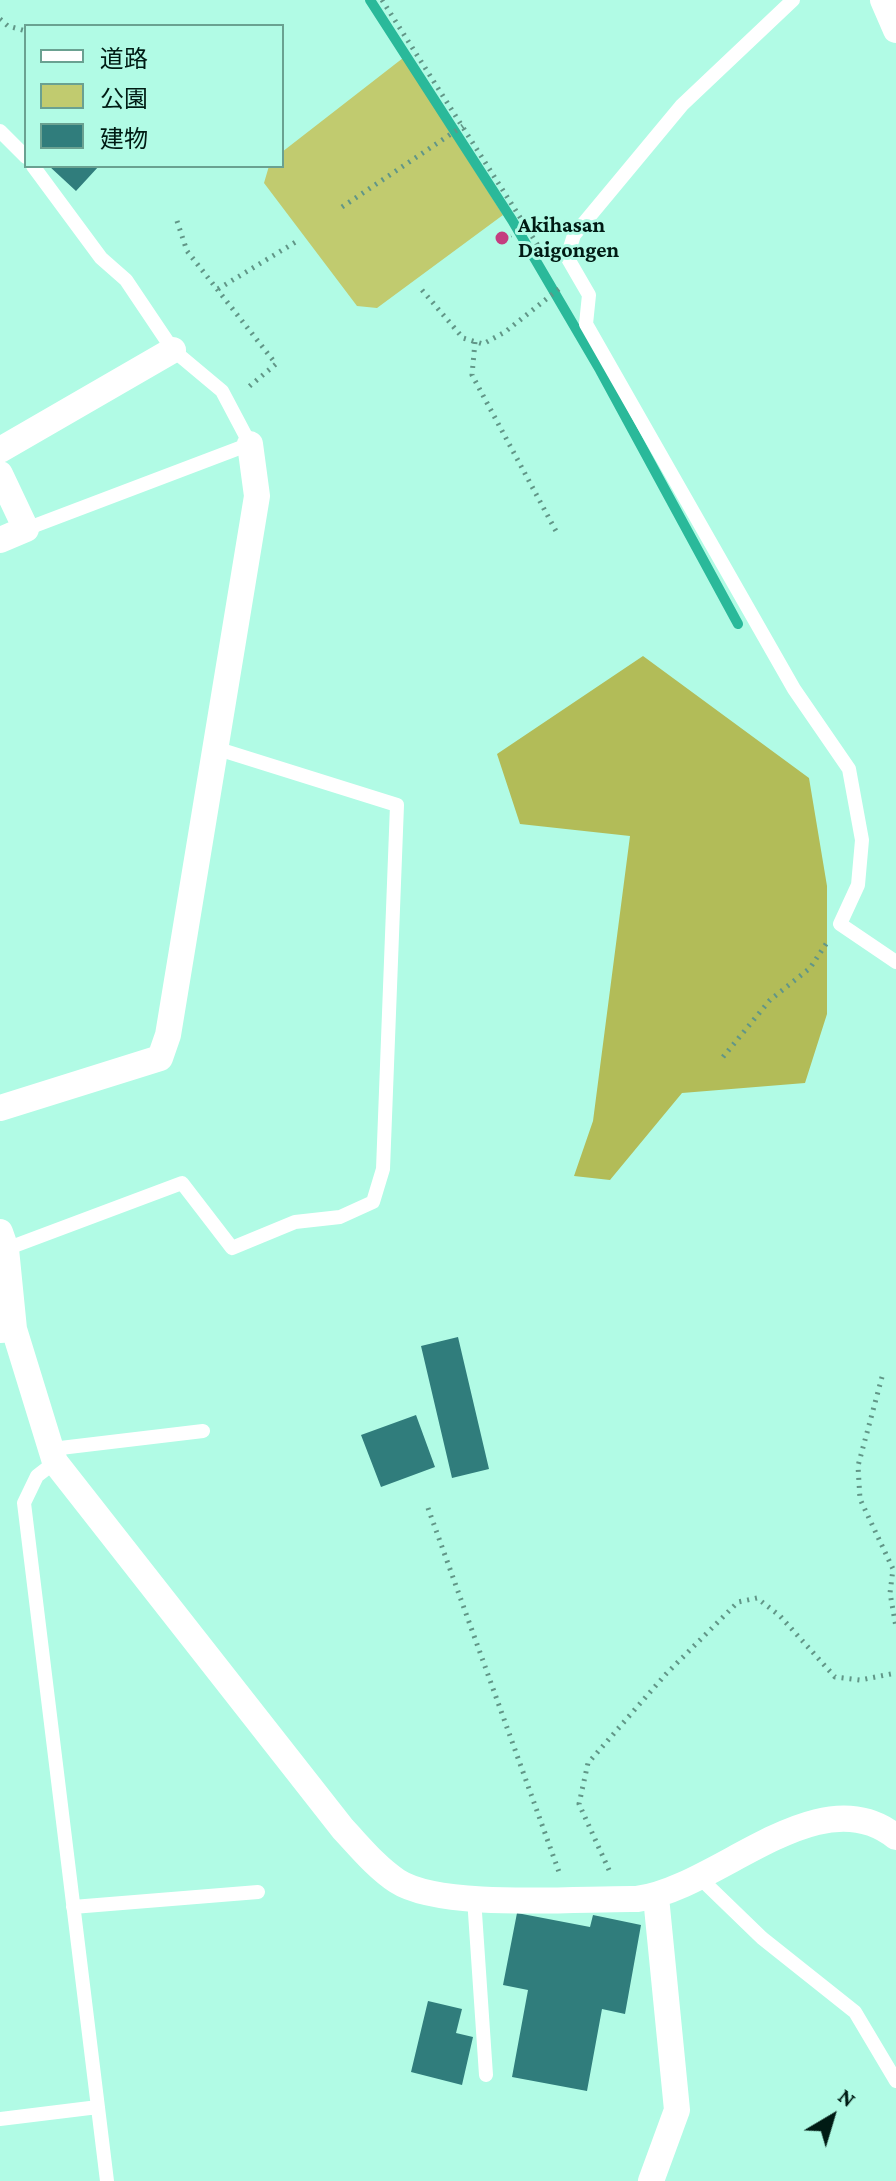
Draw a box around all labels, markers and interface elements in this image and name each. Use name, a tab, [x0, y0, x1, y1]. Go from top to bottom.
legend	[24, 24, 284, 168]
text: 道路	[100, 45, 148, 72]
text: 公園	[100, 85, 148, 112]
text: 建物	[100, 125, 148, 152]
place label: Akihasan Daigongen	[518, 212, 619, 264]
marker: Akihasan Daigongen	[493, 229, 511, 247]
north arrow	[792, 2077, 872, 2157]
text: N	[833, 2083, 861, 2112]

